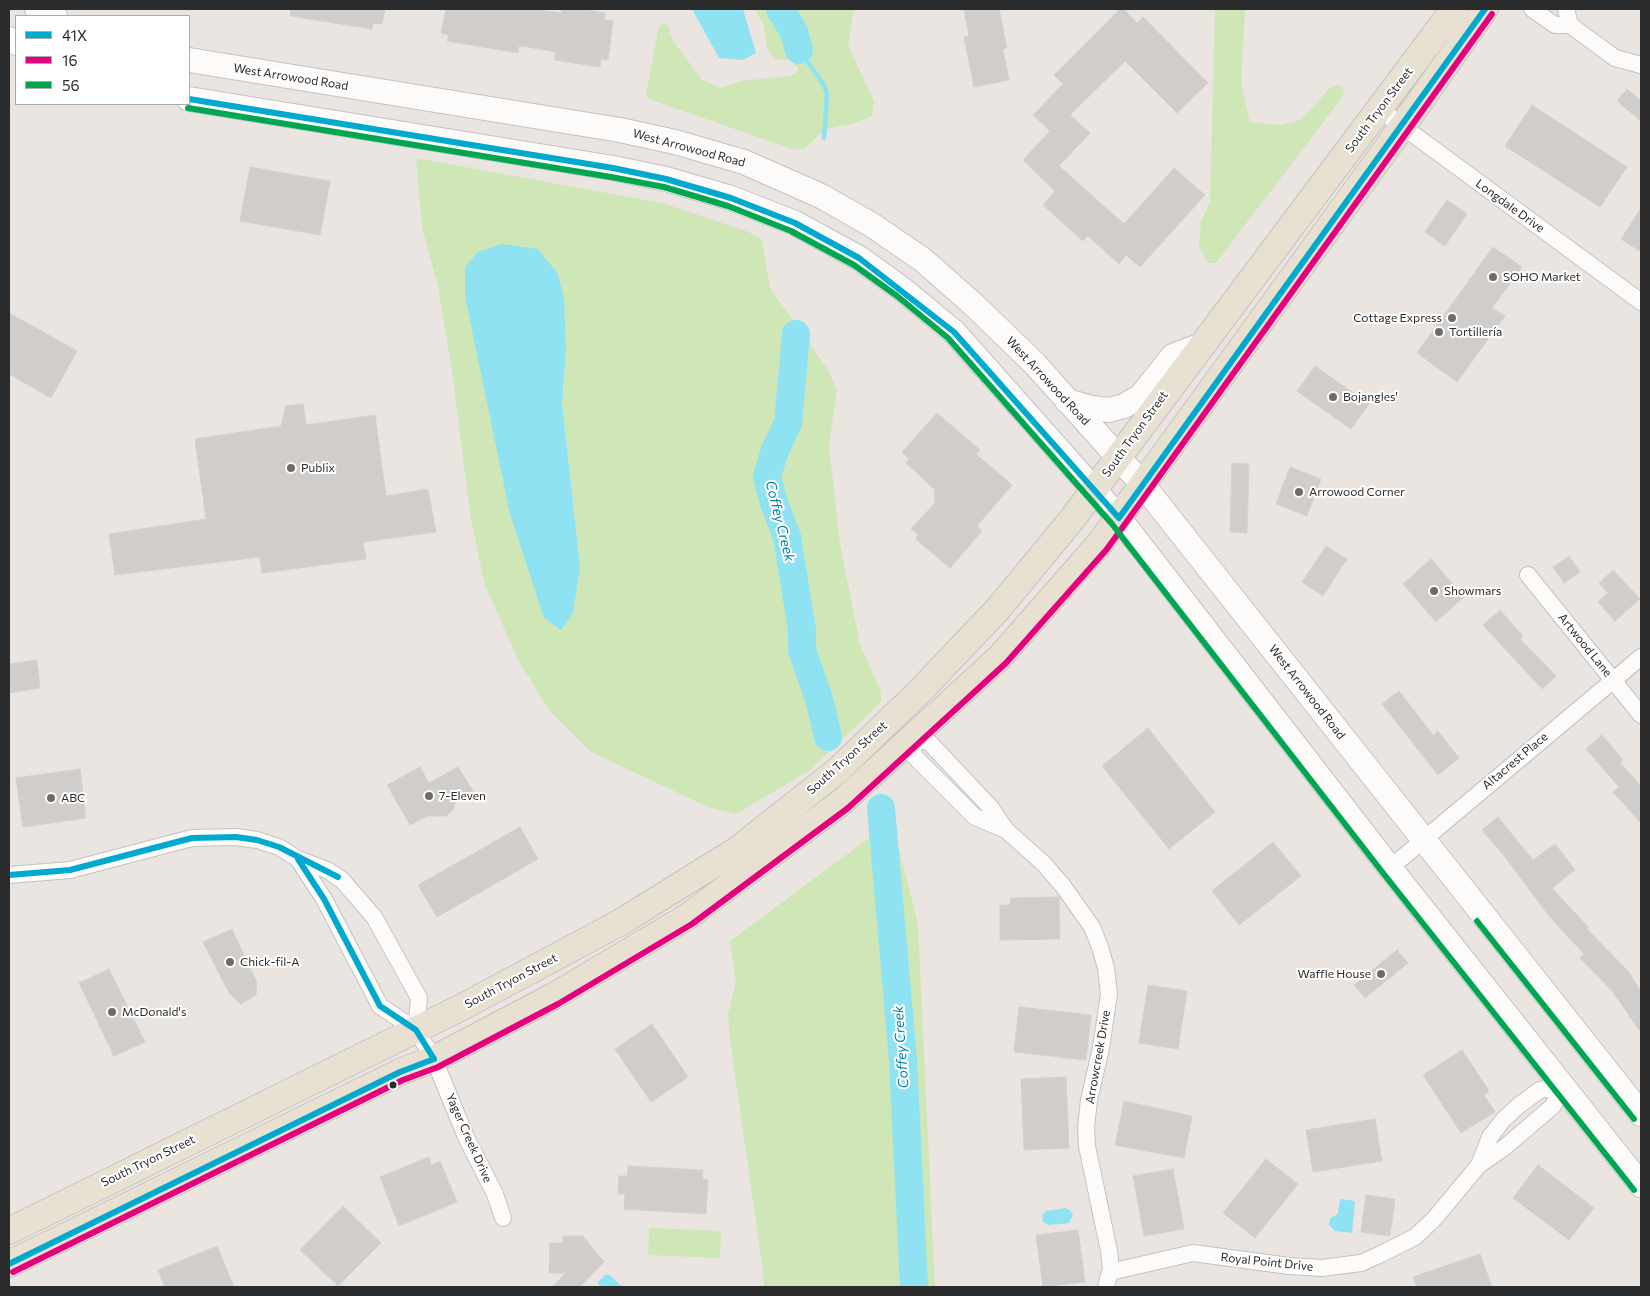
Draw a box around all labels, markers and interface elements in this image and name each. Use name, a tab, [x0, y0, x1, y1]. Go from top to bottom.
legend	[15, 15, 190, 105]
text: 41X	[62, 26, 87, 44]
text: 16	[62, 51, 78, 69]
street label: West Arrowood Road	[233, 61, 349, 93]
street label: South Tryon Street	[1342, 65, 1416, 155]
text: 56	[62, 76, 80, 94]
street label: West Arrowood Road	[631, 126, 747, 170]
street label: Longdale Drive	[1473, 176, 1547, 236]
place label: SOHO Market	[1503, 270, 1581, 284]
marker: SOHO Market	[1487, 271, 1499, 283]
place label: Cottage Express	[1353, 311, 1442, 325]
marker: Cottage Express	[1446, 312, 1458, 324]
place label: Tortillería	[1449, 325, 1502, 339]
marker: Tortillería	[1433, 326, 1445, 338]
street label: West Arrowood Road	[1003, 334, 1093, 428]
street label: South Tryon Street	[1099, 388, 1171, 480]
place label: Bojangles'	[1343, 390, 1398, 404]
marker: Bojangles'	[1327, 391, 1339, 403]
place label: Publix	[301, 461, 335, 475]
marker: Publix	[285, 462, 297, 474]
water label: Coffey Creek	[762, 479, 798, 563]
place label: Arrowood Corner	[1309, 485, 1405, 499]
marker: Arrowood Corner	[1293, 486, 1305, 498]
place label: Showmars	[1444, 584, 1501, 598]
marker: Showmars	[1428, 585, 1440, 597]
street label: Artwood Lane	[1555, 610, 1615, 680]
street label: West Arrowood Road	[1266, 642, 1348, 742]
street label: South Tryon Street	[804, 718, 890, 798]
street label: Altacrest Place	[1479, 729, 1551, 793]
place label: 7-Eleven	[439, 789, 486, 803]
marker: 7-Eleven	[423, 790, 435, 802]
place label: ABC	[61, 791, 85, 805]
marker: ABC	[45, 792, 57, 804]
street label: South Tryon Street	[462, 951, 560, 1011]
place label: Chick-fil-A	[240, 955, 299, 969]
marker: Chick-fil-A	[224, 956, 236, 968]
place label: Waffle House	[1298, 967, 1371, 981]
marker: Waffle House	[1375, 968, 1387, 980]
place label: McDonald's	[122, 1005, 186, 1019]
water label: Coffey Creek	[890, 1005, 912, 1089]
marker: McDonald's	[106, 1006, 118, 1018]
street label: Arrowcreek Drive	[1083, 1009, 1113, 1105]
unlabelled marker	[388, 1080, 398, 1090]
street label: Yager Creek Drive	[443, 1091, 495, 1185]
street label: South Tryon Street	[99, 1132, 197, 1190]
street label: Royal Point Drive	[1220, 1250, 1314, 1274]

